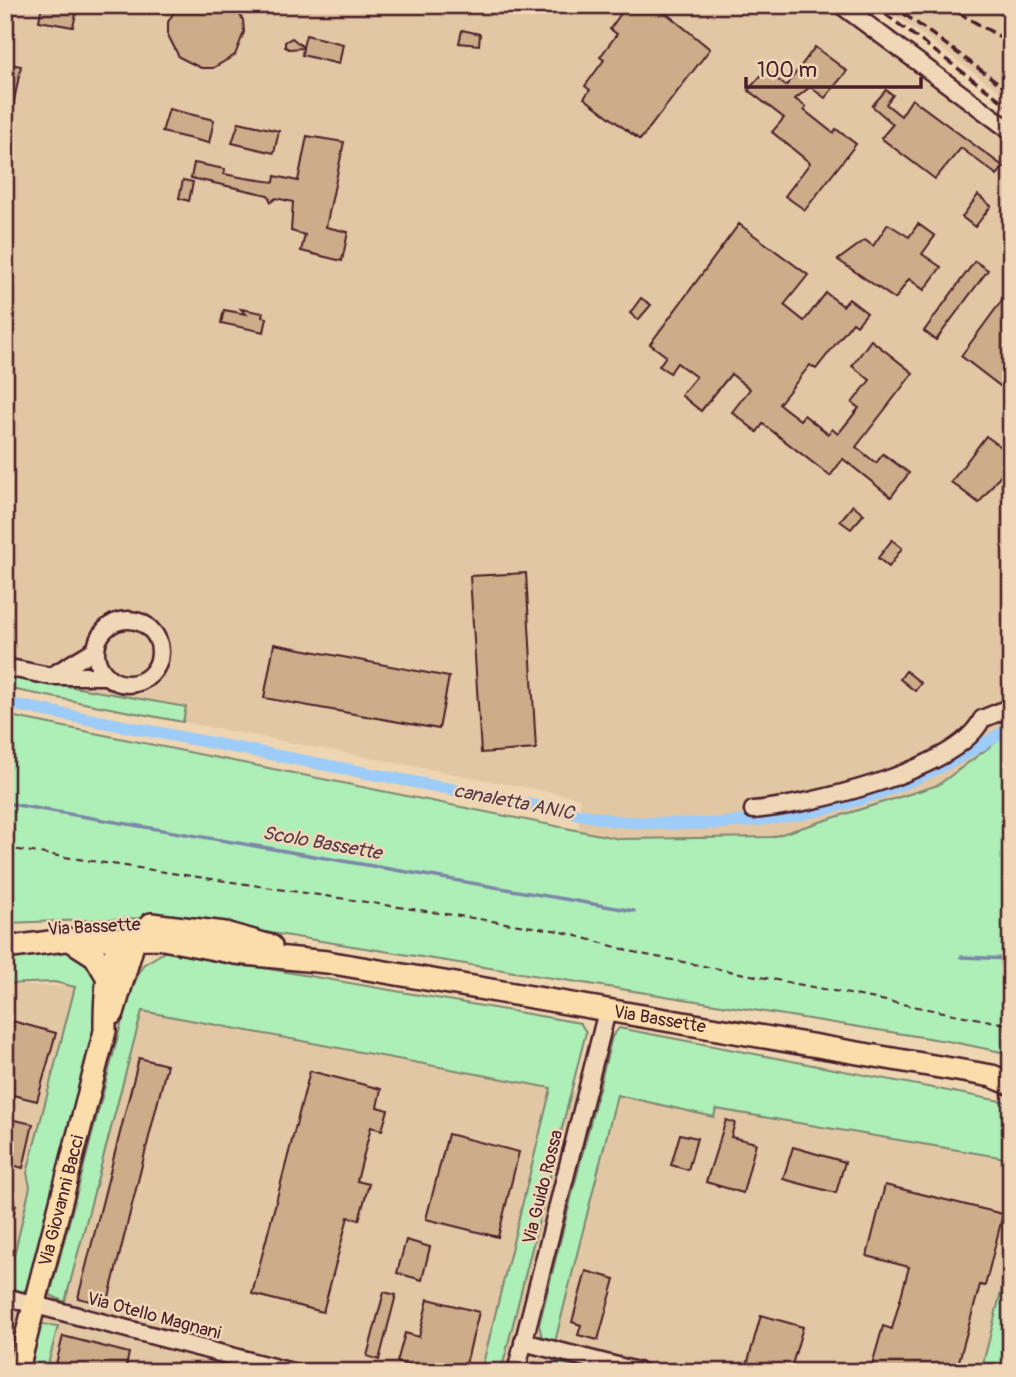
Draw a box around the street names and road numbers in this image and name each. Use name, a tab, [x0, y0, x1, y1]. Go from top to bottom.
street label: Via Bassette	[47, 913, 141, 941]
street label: Via Bassette	[612, 1000, 708, 1038]
street label: Via Guido Rossa	[518, 1127, 568, 1247]
street label: Via Giovanni Bacci	[33, 1133, 89, 1269]
street label: Via Otello Magnani	[84, 1287, 224, 1345]

